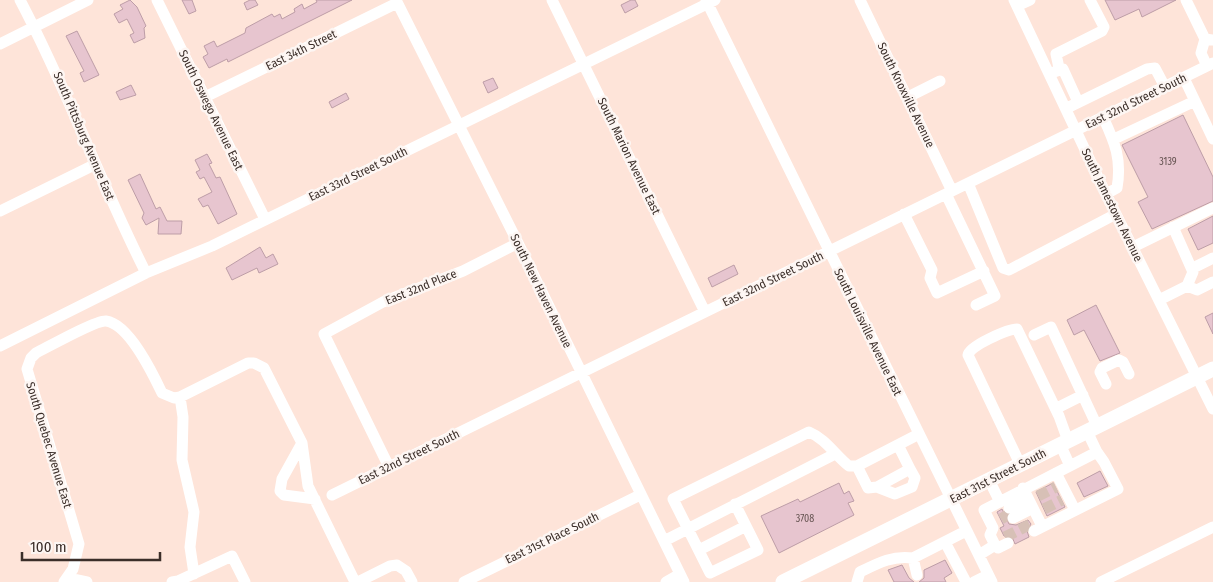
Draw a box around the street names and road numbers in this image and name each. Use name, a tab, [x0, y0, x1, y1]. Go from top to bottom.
street label: East 34th Street	[263, 27, 339, 73]
street label: South Knoxville Avenue	[874, 40, 938, 150]
street label: South Oswego Avenue East	[176, 48, 246, 172]
street label: South Pittsburg Avenue East	[51, 70, 117, 202]
street label: East 32nd Street South	[1083, 70, 1189, 132]
street label: South Marion Avenue East	[595, 95, 663, 217]
street label: East 33rd Street South	[306, 144, 410, 204]
street label: South Jamestown Avenue	[1078, 146, 1146, 264]
street label: South New Haven Avenue	[507, 232, 575, 350]
street label: East 32nd Street South	[720, 248, 826, 310]
street label: East 32nd Place	[383, 266, 459, 308]
street label: South Louisville Avenue East	[831, 266, 905, 398]
street label: South Quebec Avenue East	[23, 380, 75, 510]
street label: East 32nd Street South	[356, 426, 462, 488]
street label: East 31st Street South	[948, 446, 1048, 506]
street label: East 31st Place South	[503, 509, 601, 567]

